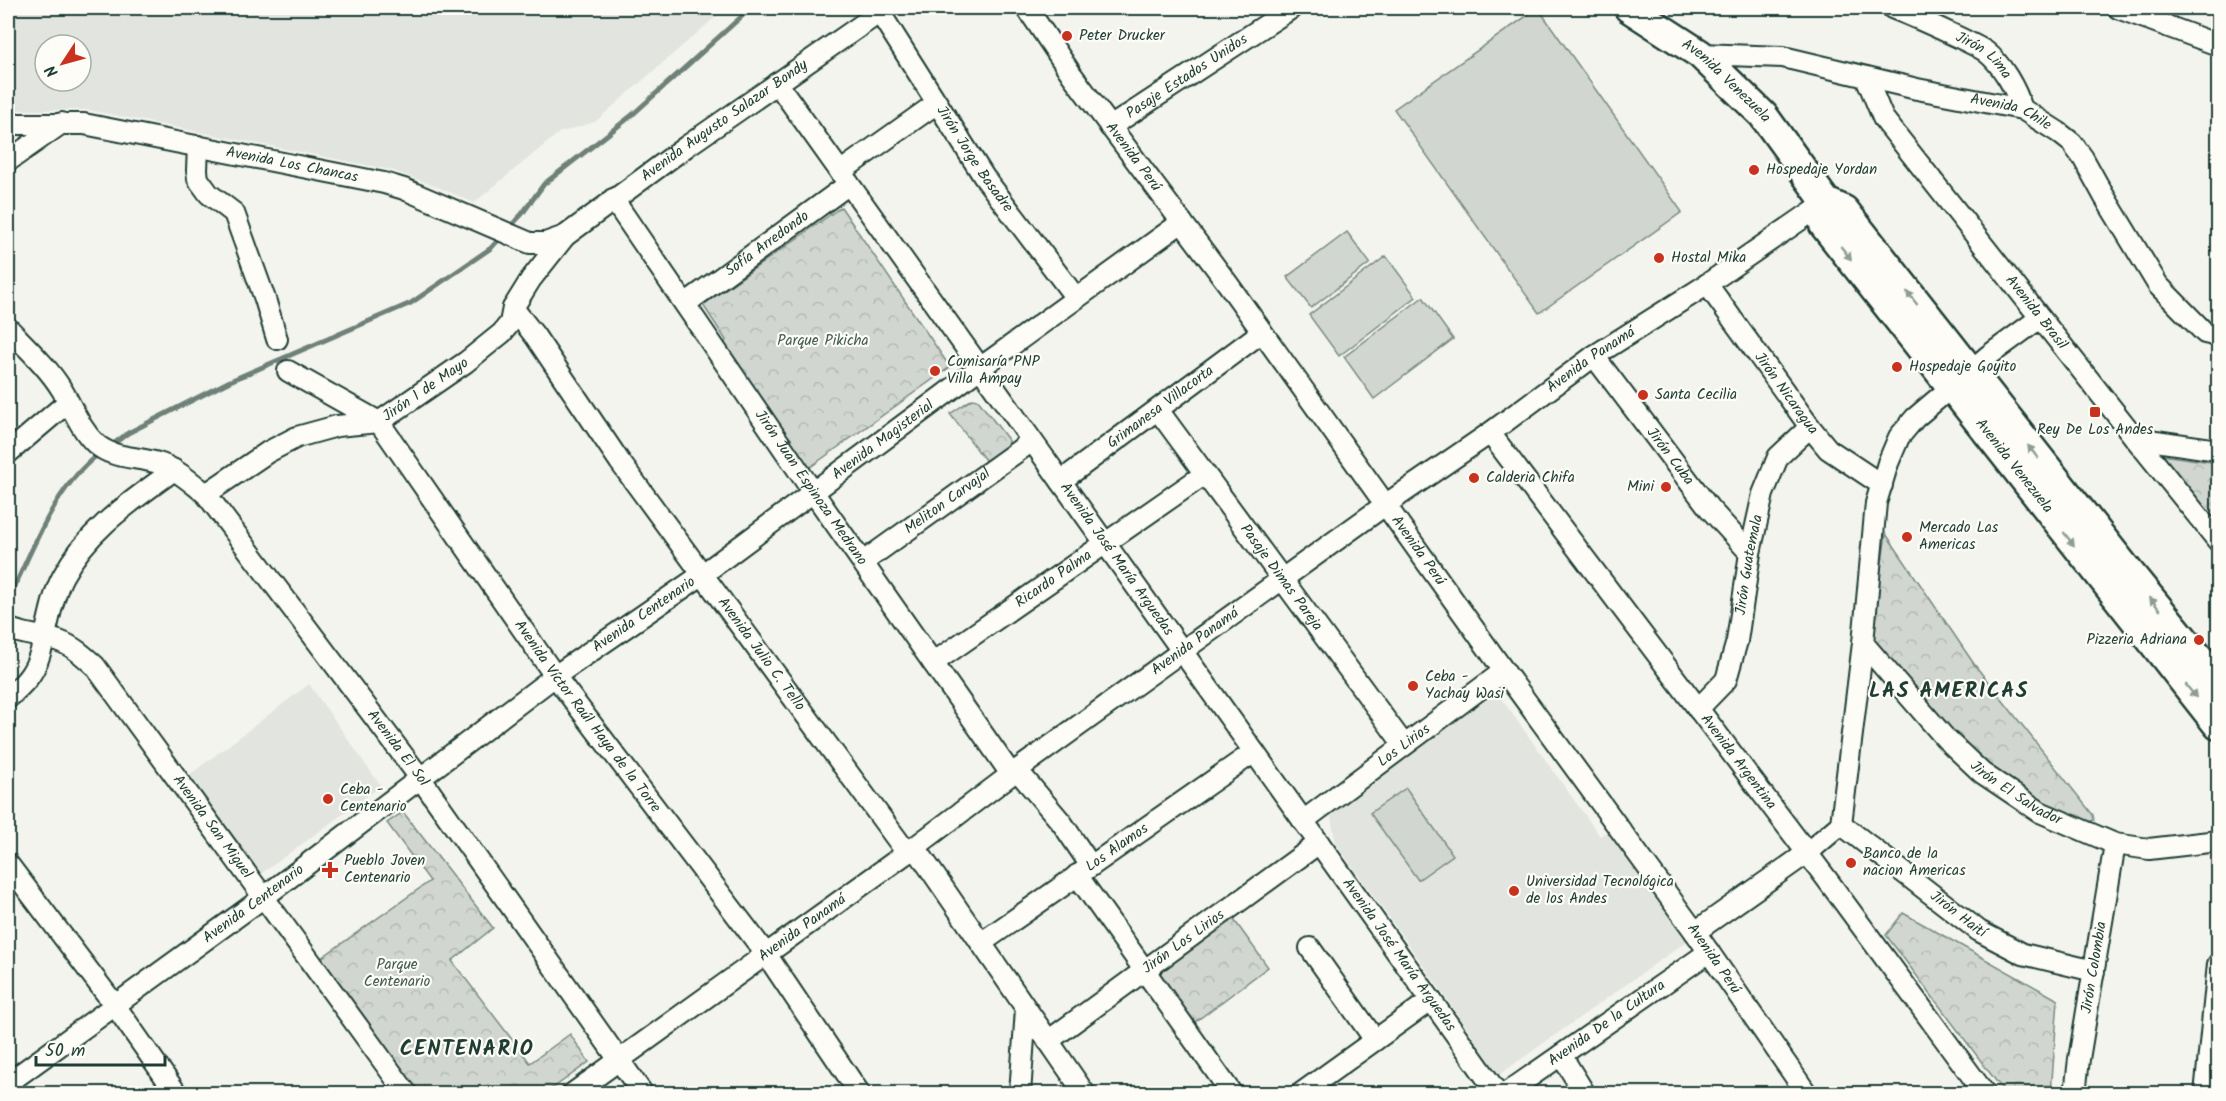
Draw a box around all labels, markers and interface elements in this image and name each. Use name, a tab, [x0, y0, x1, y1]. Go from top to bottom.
place label: Peter Drucker	[1079, 24, 1166, 48]
street label: Jirón Lima	[1951, 25, 2018, 84]
street label: Pasaje Estados Unidos	[1121, 28, 1253, 125]
marker: Peter Drucker	[1060, 29, 1074, 43]
north arrow	[33, 33, 93, 93]
street label: Avenida Venezuela	[1677, 33, 1777, 128]
street label: Avenida Augusto Salazar Bondy	[636, 53, 814, 188]
text: N	[39, 59, 65, 82]
street label: Avenida Chile	[1968, 87, 2056, 137]
street label: Jirón Jorge Basadre	[930, 101, 1019, 218]
street label: Avenida Perú	[1099, 117, 1168, 197]
street label: Avenida Los Chancas	[224, 140, 361, 190]
place label: Hospedaje Yordan	[1766, 158, 1877, 182]
marker: Hospedaje Yordan	[1747, 163, 1761, 177]
street label: Sofía Arredondo	[720, 205, 815, 283]
one-way arrow	[1839, 245, 1852, 261]
place label: Hostal Mika	[1671, 246, 1746, 270]
marker: Hostal Mika	[1652, 251, 1666, 265]
street label: Avenida Brasil	[1999, 270, 2074, 355]
one-way arrow	[1907, 291, 1919, 306]
street label: Avenida Panamá	[1541, 320, 1642, 399]
park label: Parque Pikicha	[777, 329, 869, 353]
street label: Jirón Nicaragua	[1748, 347, 1824, 440]
place label: Comisaría PNP Villa Ampay	[947, 350, 1041, 391]
street label: Jirón 1 de Mayo	[378, 351, 474, 428]
place label: Hospedaje Goyito	[1909, 355, 2017, 379]
street label: Grimanesa Villacorta	[1102, 359, 1219, 455]
marker: Hospedaje Goyito	[1890, 360, 1904, 374]
marker: Comisaría PNP Villa Ampay	[928, 364, 942, 378]
place label: Santa Cecilia	[1655, 383, 1737, 407]
marker: Santa Cecilia	[1636, 388, 1650, 402]
street label: Avenida Magisterial	[827, 394, 940, 486]
street label: Jirón Juan Espinoza Medrano	[748, 405, 873, 571]
marker: Rey De Los Andes	[2088, 405, 2102, 419]
street label: Avenida Venezuela	[1969, 413, 2059, 519]
place label: Rey De Los Andes	[2037, 418, 2154, 442]
street label: Jirón Cuba	[1640, 422, 1700, 491]
one-way arrow	[2027, 444, 2039, 459]
street label: Meliton Carvajal	[899, 462, 996, 541]
place label: Calderia Chifa	[1486, 466, 1575, 490]
marker: Calderia Chifa	[1467, 471, 1481, 485]
place label: Mini	[1627, 475, 1655, 499]
street label: Avenida José María Arguedas	[1054, 477, 1180, 642]
marker: Mini	[1659, 480, 1673, 494]
street label: Avenida Perú	[1385, 511, 1452, 591]
street label: Jirón Guatemala	[1729, 512, 1770, 617]
place label: Mercado Las Americas	[1919, 516, 1999, 557]
street label: Pasaje Dimas Pareja	[1234, 519, 1329, 636]
marker: Mercado Las Americas	[1900, 530, 1914, 544]
one-way arrow	[2063, 531, 2075, 546]
street label: Ricardo Palma	[1010, 544, 1097, 614]
street label: Avenida Centenario	[587, 570, 701, 659]
street label: Avenida Julio C. Tello	[711, 592, 811, 716]
one-way arrow	[2148, 596, 2161, 612]
street label: Avenida Panamá	[1146, 601, 1246, 682]
street label: Avenida Víctor Raúl Haya de la Torre	[508, 615, 667, 818]
place label: Pizzeria Adriana	[2087, 628, 2187, 652]
marker: Pizzeria Adriana	[2192, 633, 2206, 647]
place label: Ceba - Yachay Wasi	[1425, 665, 1506, 706]
district label: LAS AMERICAS	[1869, 675, 2029, 708]
marker: Ceba - Yachay Wasi	[1406, 679, 1420, 693]
one-way arrow	[2185, 683, 2198, 699]
street label: Avenida El Sol	[361, 705, 435, 792]
street label: Avenida Argentina	[1694, 709, 1782, 815]
street label: Los Lirios	[1372, 717, 1436, 773]
street label: Jirón El Salvador	[1964, 755, 2067, 832]
street label: Avenida San Miguel	[166, 770, 259, 884]
place label: Ceba - Centenario	[340, 778, 407, 819]
marker: Ceba - Centenario	[321, 792, 335, 806]
street label: Los Alamos	[1080, 817, 1154, 878]
place label: Banco de la nacion Americas	[1863, 842, 1966, 883]
place label: Pueblo Joven Centenario	[344, 849, 425, 890]
marker: Banco de la nacion Americas	[1844, 856, 1858, 870]
street label: Avenida Centenario	[198, 858, 310, 950]
marker: Pueblo Joven Centenario	[321, 861, 339, 879]
place label: Universidad Tecnológica de los Andes	[1526, 870, 1674, 911]
street label: Avenida José María Arguedas	[1336, 873, 1462, 1037]
marker: Universidad Tecnológica de los Andes	[1507, 884, 1521, 898]
street label: Jirón Haití	[1924, 885, 1993, 946]
street label: Avenida Panamá	[753, 887, 853, 968]
street label: Jirón Los Lirios	[1137, 903, 1231, 980]
street label: Avenida Perú	[1681, 918, 1747, 1000]
street label: Jirón Colombia	[2075, 920, 2114, 1015]
park label: Parque Centenario	[364, 953, 431, 994]
street label: Avenida De la Cultura	[1543, 974, 1670, 1073]
scale bar	[36, 1029, 165, 1067]
district label: CENTENARIO	[400, 1033, 534, 1066]
text: 50 m	[45, 1037, 85, 1066]

